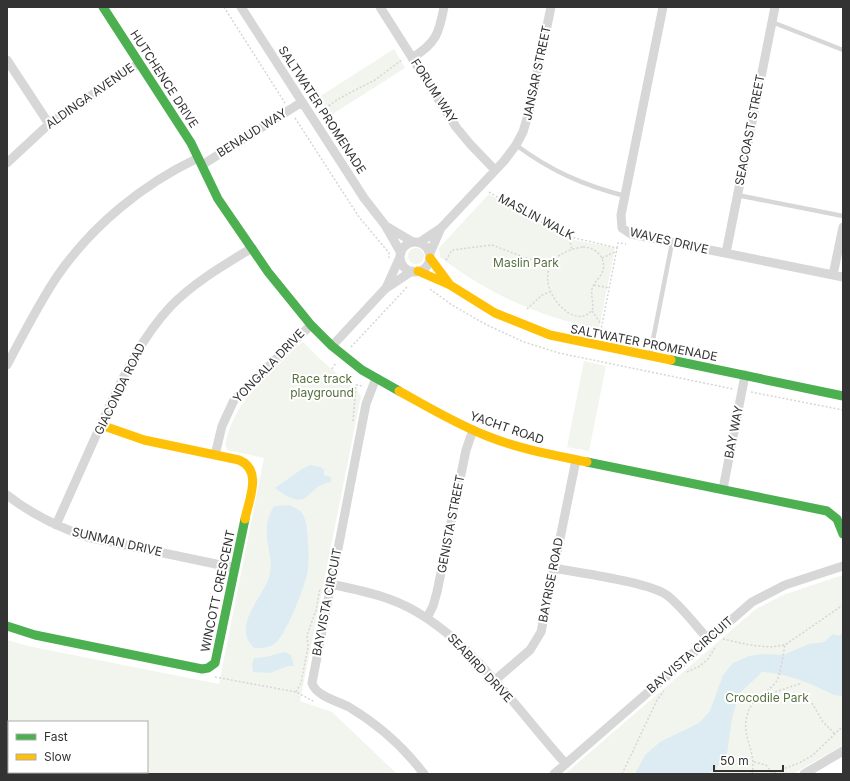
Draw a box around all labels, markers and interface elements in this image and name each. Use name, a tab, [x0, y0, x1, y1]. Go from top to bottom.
street label: JANSAR STREET	[519, 24, 554, 122]
street label: HUTCHENCE DRIVE	[127, 27, 202, 130]
street label: SALTWATER PROMENADE	[275, 43, 369, 177]
street label: FORUM WAY	[408, 56, 461, 126]
street label: ALDINGA AVENUE	[43, 59, 137, 132]
street label: SEACOAST STREET	[731, 73, 768, 187]
street label: BENAUD WAY	[214, 105, 290, 160]
street label: MASLIN WALK	[496, 190, 577, 243]
street label: WAVES DRIVE	[628, 224, 710, 257]
park label: Maslin Park	[493, 255, 559, 270]
street label: SALTWATER PROMENADE	[569, 321, 719, 364]
street label: YONGALA DRIVE	[230, 326, 308, 406]
street label: GIACONDA ROAD	[91, 340, 148, 437]
park label: Race track playground	[290, 371, 354, 400]
street label: BAY WAY	[721, 404, 746, 460]
street label: YACHT ROAD	[468, 408, 546, 447]
street label: GENISTA STREET	[434, 473, 467, 574]
street label: SUNMAN DRIVE	[70, 524, 164, 559]
street label: WINCOTT CRESCENT	[197, 528, 238, 653]
street label: BAYRISE ROAD	[535, 536, 566, 624]
street label: BAYVISTA CIRCUIT	[309, 547, 344, 657]
street label: BAYVISTA CIRCUIT	[643, 613, 736, 696]
street label: SEABIRD DRIVE	[444, 630, 516, 705]
park label: Crocodile Park	[725, 690, 809, 705]
legend	[8, 721, 148, 773]
text: Fast	[44, 729, 68, 744]
scale bar	[714, 747, 783, 773]
text: Slow	[44, 749, 72, 764]
text: 50 m	[720, 753, 749, 768]

